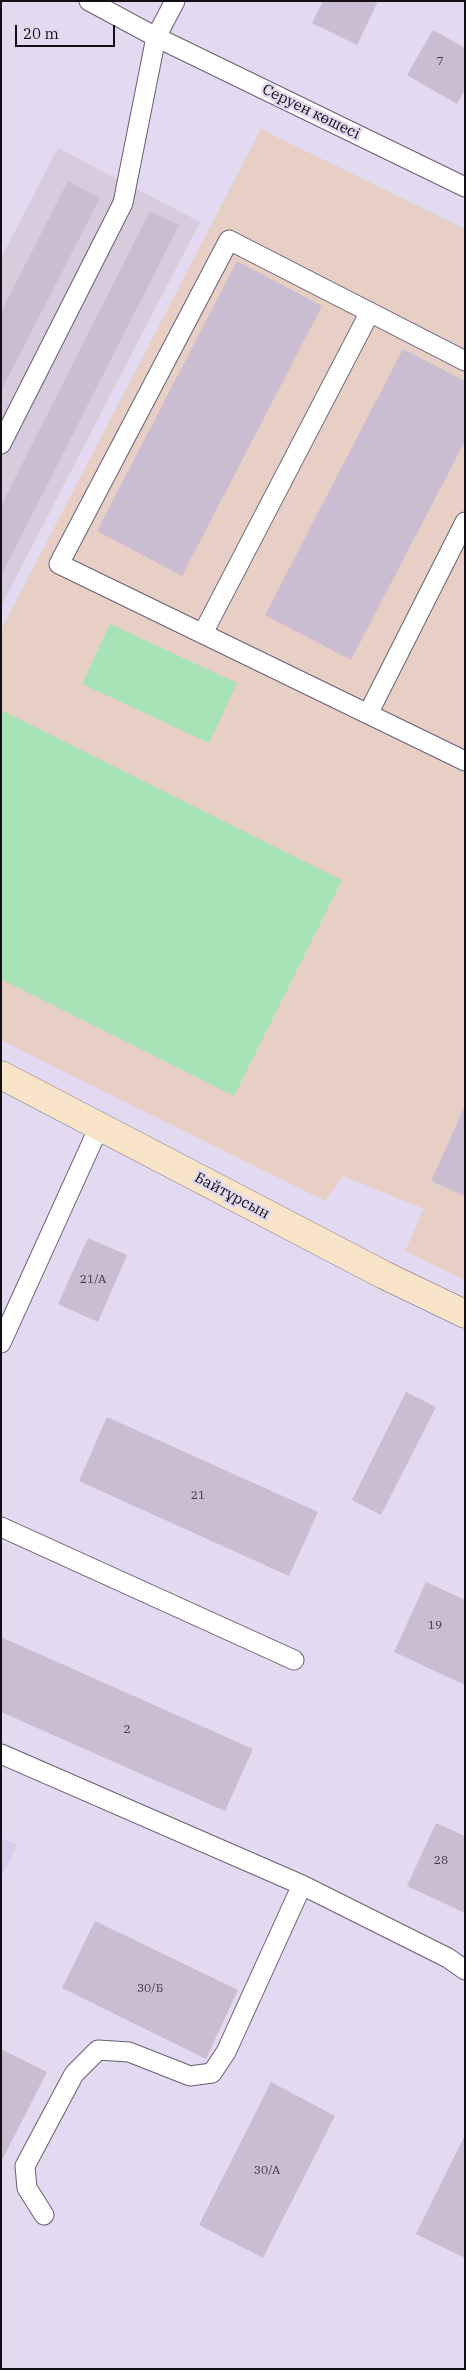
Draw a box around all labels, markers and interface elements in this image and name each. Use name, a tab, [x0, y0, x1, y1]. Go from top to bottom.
scale bar	[18, 15, 118, 47]
text: 20 m	[23, 24, 59, 43]
house number: 7	[436, 55, 444, 69]
street label: Серуен көшесі	[259, 81, 363, 143]
street label: Байтұрсын	[191, 1169, 273, 1223]
house number: 21/А	[80, 1273, 106, 1287]
house number: 21	[191, 1489, 205, 1503]
house number: 19	[428, 1619, 442, 1633]
house number: 2	[123, 1723, 131, 1737]
house number: 28	[434, 1854, 448, 1868]
house number: 30/Б	[137, 1982, 163, 1996]
house number: 30/А	[254, 2164, 280, 2178]

